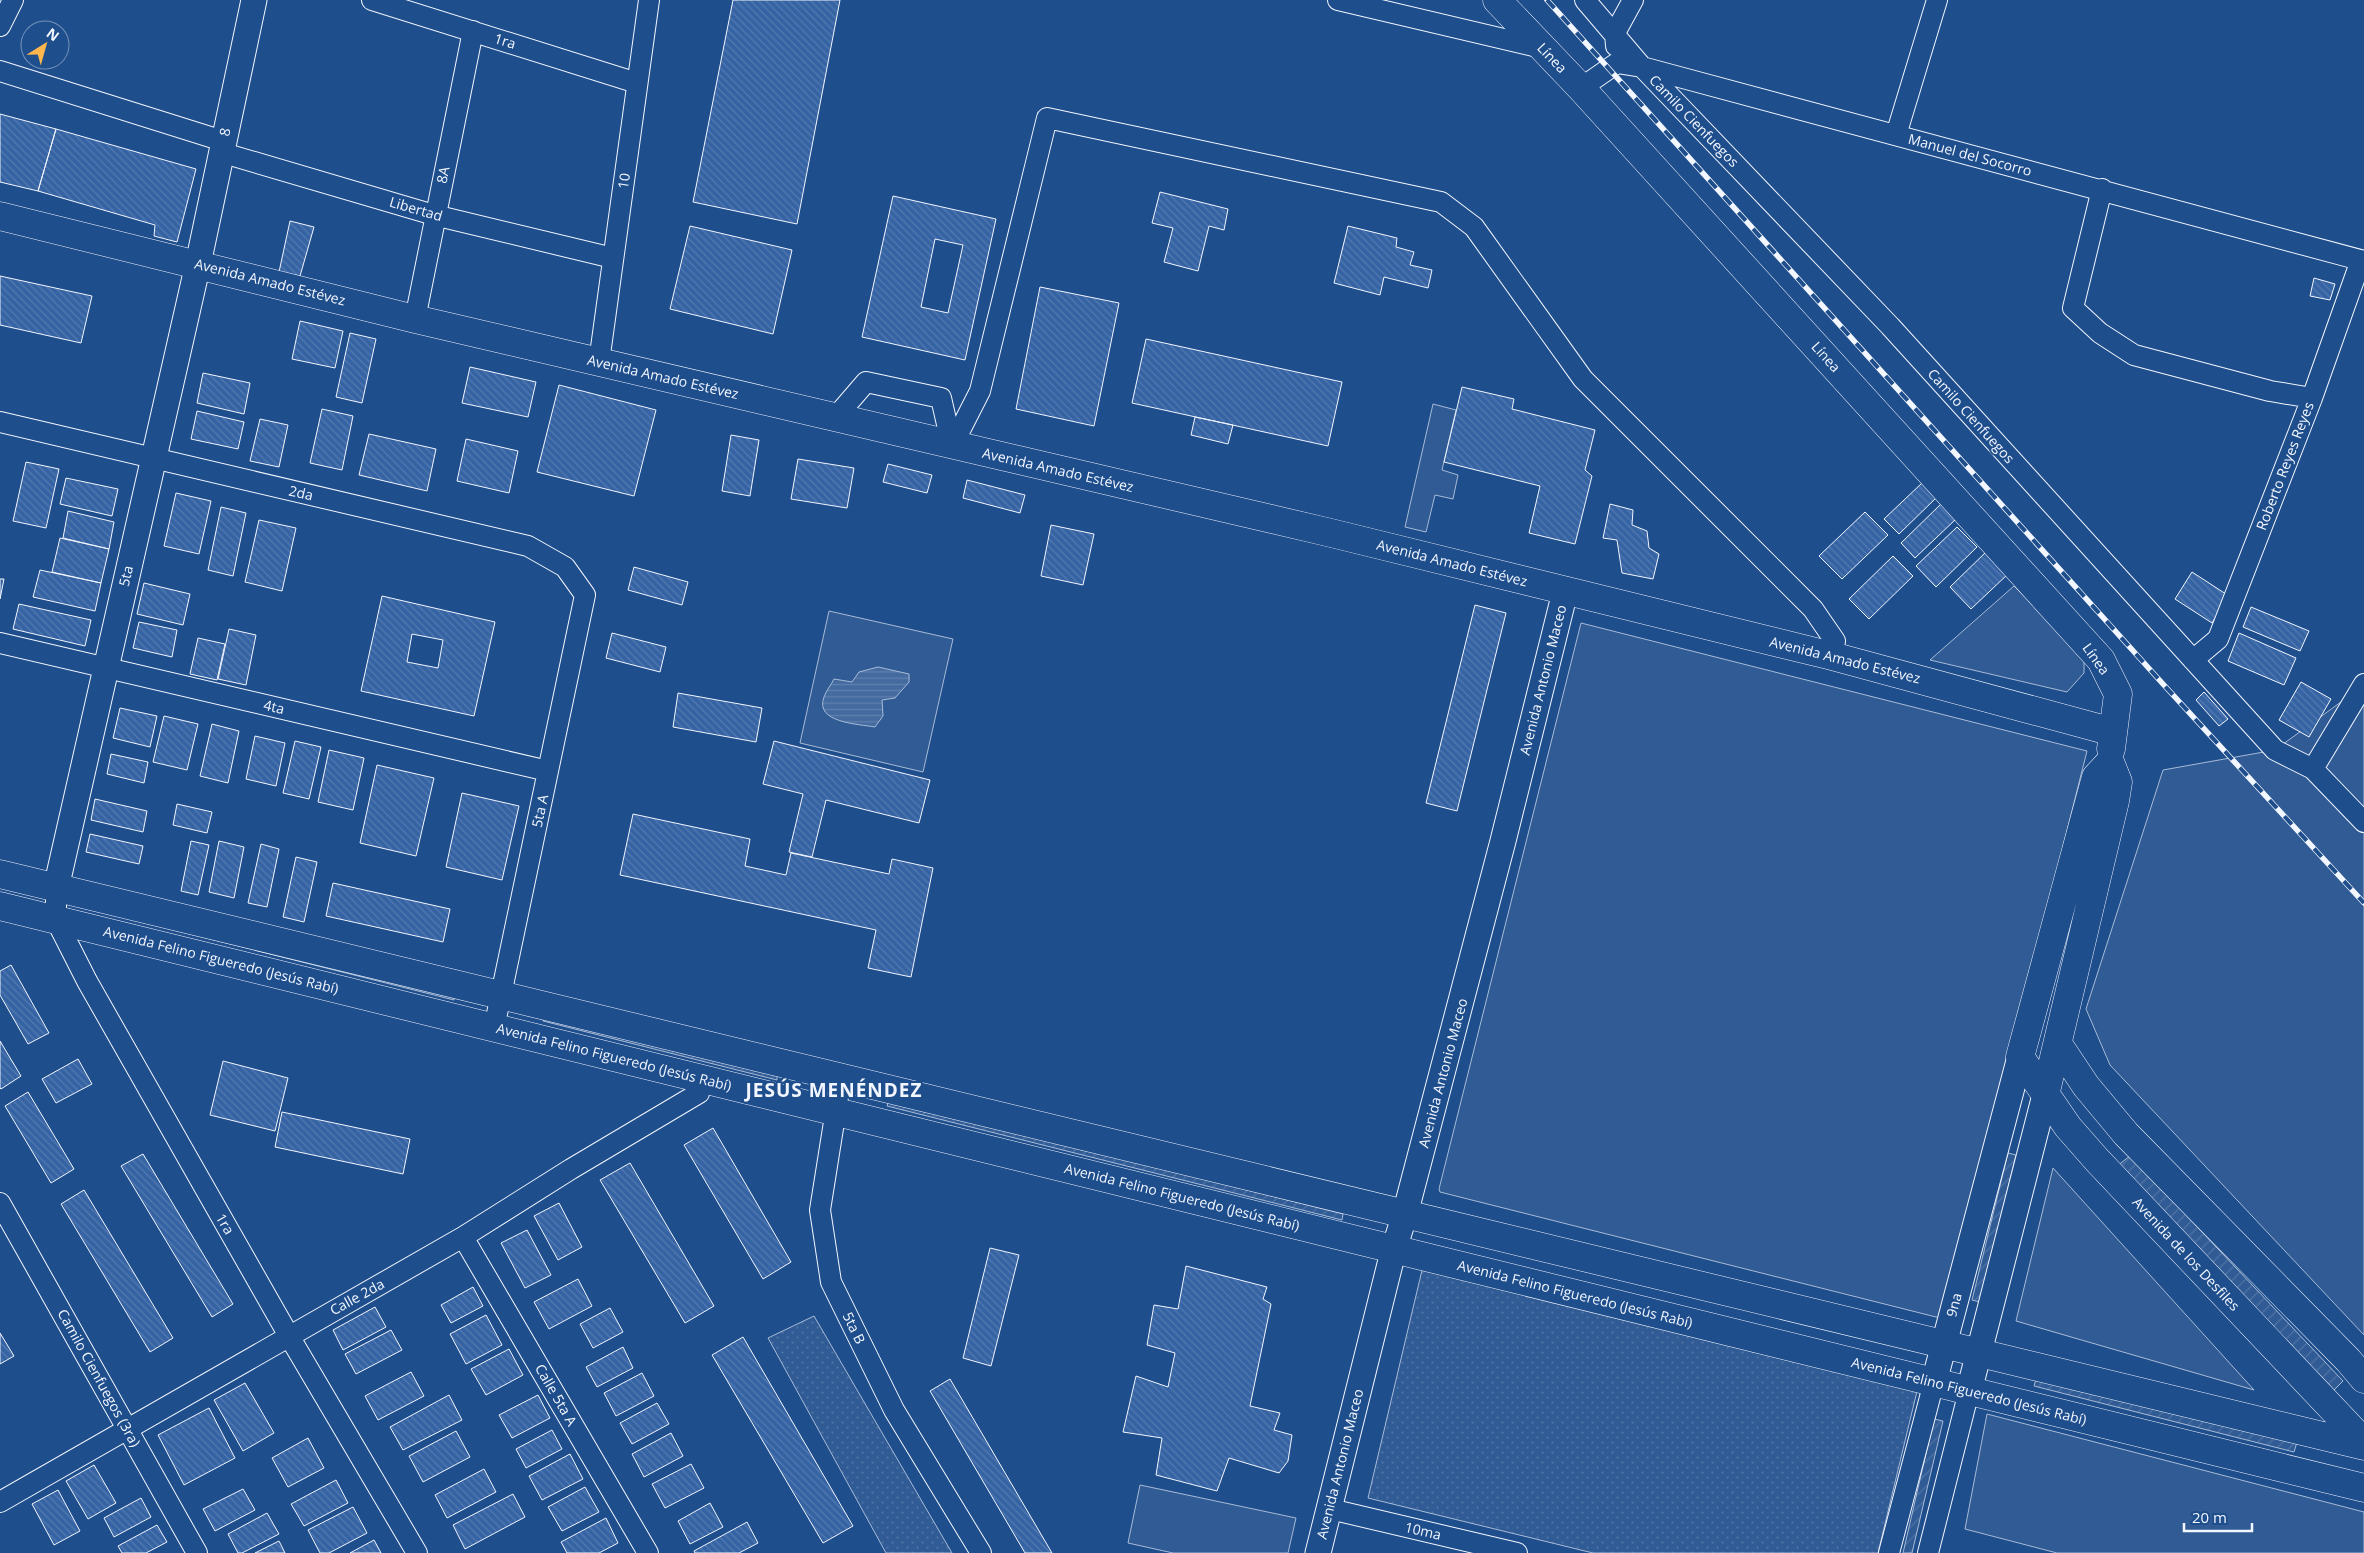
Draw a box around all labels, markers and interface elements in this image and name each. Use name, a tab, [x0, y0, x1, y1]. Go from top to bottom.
north arrow	[20, 20, 70, 70]
text: N	[43, 23, 63, 45]
street label: 1ra	[492, 28, 518, 53]
street label: Línea	[1533, 38, 1571, 77]
street label: Camilo Cienfuegos	[1645, 70, 1744, 171]
street label: 8	[214, 126, 235, 138]
street label: Manuel del Socorro	[1906, 129, 2034, 180]
street label: 8A	[431, 165, 454, 185]
street label: 10	[613, 172, 634, 190]
street label: Libertad	[387, 192, 445, 225]
street label: Avenida Amado Estévez	[193, 254, 348, 310]
street label: Línea	[1808, 337, 1845, 376]
street label: Avenida Amado Estévez	[586, 350, 741, 403]
street label: Camilo Cienfuegos	[1924, 364, 2019, 467]
street label: Roberto Reyes Reyes	[2251, 399, 2318, 533]
street label: Avenida Amado Estévez	[981, 443, 1136, 496]
street label: 2da	[287, 481, 315, 505]
street label: Avenida Amado Estévez	[1375, 535, 1530, 591]
street label: 5ta	[114, 564, 137, 588]
street label: Avenida Antonio Maceo	[1515, 603, 1570, 757]
street label: Avenida Amado Estévez	[1768, 632, 1923, 688]
street label: Línea	[2078, 639, 2114, 678]
street label: 4ta	[262, 695, 286, 718]
street label: 5ta A	[527, 793, 552, 829]
street label: Avenida Felino Figueredo (Jesús Rabí)	[102, 921, 341, 998]
street label: Avenida Antonio Maceo	[1413, 996, 1472, 1150]
street label: Avenida Felino Figueredo (Jesús Rabí)	[495, 1018, 734, 1095]
district label: JESÚS MENÉNDEZ	[744, 1077, 922, 1103]
street label: Avenida Felino Figueredo (Jesús Rabí)	[1063, 1158, 1302, 1235]
street label: Avenida de los Desfiles	[2129, 1193, 2244, 1315]
street label: 1ra	[212, 1210, 239, 1238]
street label: Avenida Felino Figueredo (Jesús Rabí)	[1456, 1255, 1695, 1332]
street label: Calle 2da	[326, 1274, 387, 1319]
street label: 9na	[1941, 1291, 1966, 1319]
street label: Camilo Cienfuegos (3ra)	[54, 1305, 145, 1450]
street label: 5ta B	[839, 1309, 870, 1347]
street label: Avenida Felino Figueredo (Jesús Rabí)	[1850, 1352, 2089, 1429]
street label: Calle 5ta A	[531, 1360, 582, 1429]
street label: Avenida Antonio Maceo	[1312, 1387, 1367, 1541]
scale bar	[2184, 1500, 2252, 1532]
text: 20 m	[2192, 1507, 2227, 1527]
street label: 10ma	[1403, 1517, 1443, 1544]

